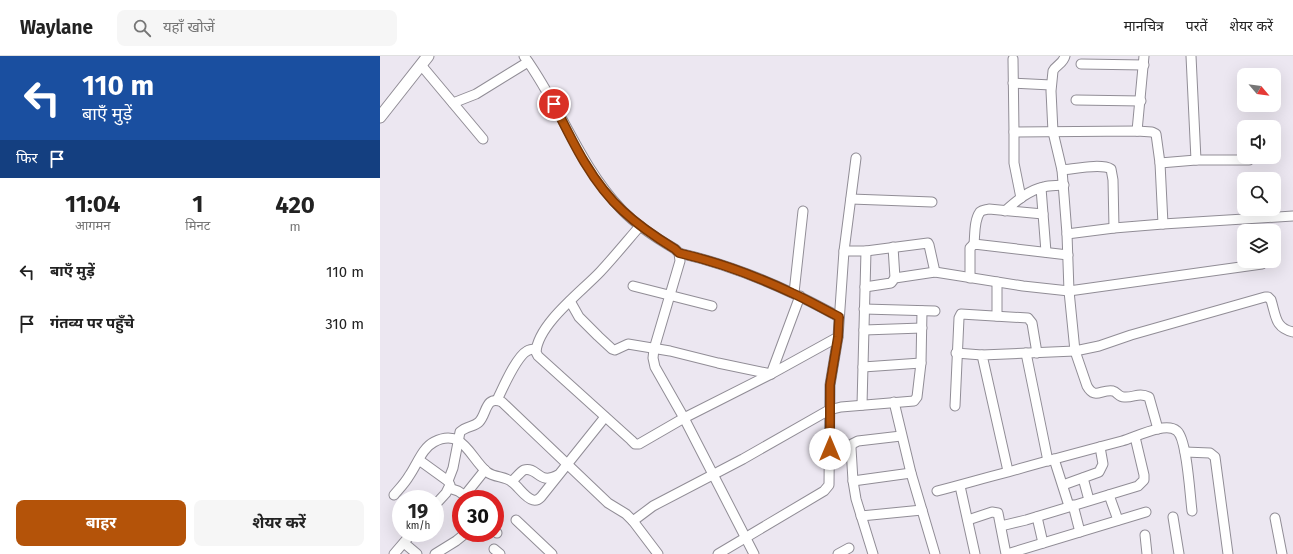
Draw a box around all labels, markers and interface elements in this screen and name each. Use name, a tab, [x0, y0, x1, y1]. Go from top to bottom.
search box	[117, 10, 397, 46]
text: Waylane	[20, 16, 93, 39]
icon: search	[131, 17, 153, 39]
text: यहाँ खोजें	[163, 18, 215, 36]
text: मानचित्र	[1124, 18, 1164, 35]
text: परतें	[1186, 18, 1207, 35]
text: शेयर करें	[1229, 18, 1273, 35]
north arrow	[1237, 68, 1281, 112]
map controls	[1237, 68, 1281, 268]
text: 110 m	[82, 69, 154, 102]
icon: left	[16, 72, 68, 124]
pin	[537, 87, 571, 121]
icon: arrive	[543, 93, 565, 115]
text: बाएँ मुड़ें	[82, 103, 132, 125]
button: sound	[1237, 120, 1281, 164]
icon: arrive	[46, 148, 68, 170]
text: फिर	[16, 149, 38, 167]
button: search	[1237, 172, 1281, 216]
text: 11:04	[65, 190, 120, 218]
text: 1	[192, 190, 203, 218]
text: 420	[275, 191, 315, 219]
text: आगमन	[75, 218, 110, 233]
text: मिनट	[185, 218, 210, 233]
text: m	[290, 219, 301, 234]
button: layers	[1237, 224, 1281, 268]
icon: left	[16, 261, 38, 283]
text: बाएँ मुड़ें	[50, 262, 95, 280]
text: 110 m	[326, 263, 364, 281]
icon: arrive	[16, 313, 38, 335]
text: गंतव्य पर पहुँचे	[50, 314, 134, 332]
text: 310 m	[325, 315, 364, 333]
position arrow	[809, 428, 851, 470]
speed limit sign: 30	[452, 490, 504, 542]
text: 19	[408, 499, 428, 523]
button: बाहर	[16, 500, 186, 546]
button: शेयर करें	[194, 500, 364, 546]
text: km/h	[406, 520, 430, 532]

